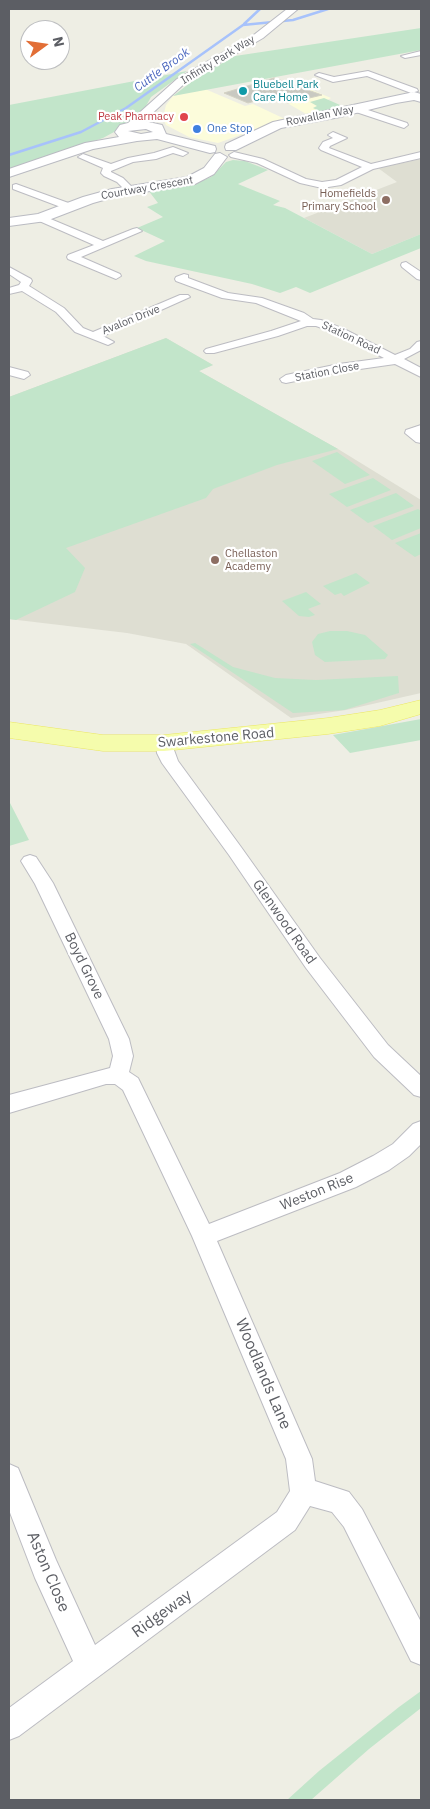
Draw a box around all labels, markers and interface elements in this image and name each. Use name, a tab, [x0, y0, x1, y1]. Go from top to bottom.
north arrow	[20, 20, 70, 70]
street label: Infinity Park Way	[179, 33, 257, 87]
text: N	[49, 35, 69, 49]
water label: Cuttle Brook	[131, 45, 193, 95]
place label: Bluebell Park Care Home	[253, 78, 319, 104]
marker: Bluebell Park Care Home	[237, 85, 249, 97]
street label: Rowallan Way	[285, 103, 355, 129]
place label: Peak Pharmacy	[98, 110, 174, 124]
marker: Peak Pharmacy	[178, 111, 190, 123]
place label: One Stop	[207, 122, 252, 136]
marker: One Stop	[191, 123, 203, 135]
street label: Courtway Crescent	[100, 173, 194, 203]
place label: Homefields Primary School	[301, 187, 376, 213]
marker: Homefields Primary School	[380, 194, 392, 206]
street label: Avalon Drive	[100, 302, 162, 338]
street label: Station Road	[320, 319, 382, 357]
street label: Station Close	[294, 359, 360, 385]
place label: Chellaston Academy	[225, 547, 277, 573]
marker: Chellaston Academy	[209, 554, 221, 566]
street label: Swarkestone Road	[157, 725, 275, 751]
street label: Glenwood Road	[249, 877, 319, 967]
street label: Boyd Grove	[61, 930, 107, 1002]
street label: Weston Rise	[278, 1170, 356, 1214]
street label: Woodlands Lane	[231, 1316, 295, 1432]
street label: Aston Close	[23, 1529, 73, 1615]
street label: Ridgeway	[128, 1586, 196, 1642]

